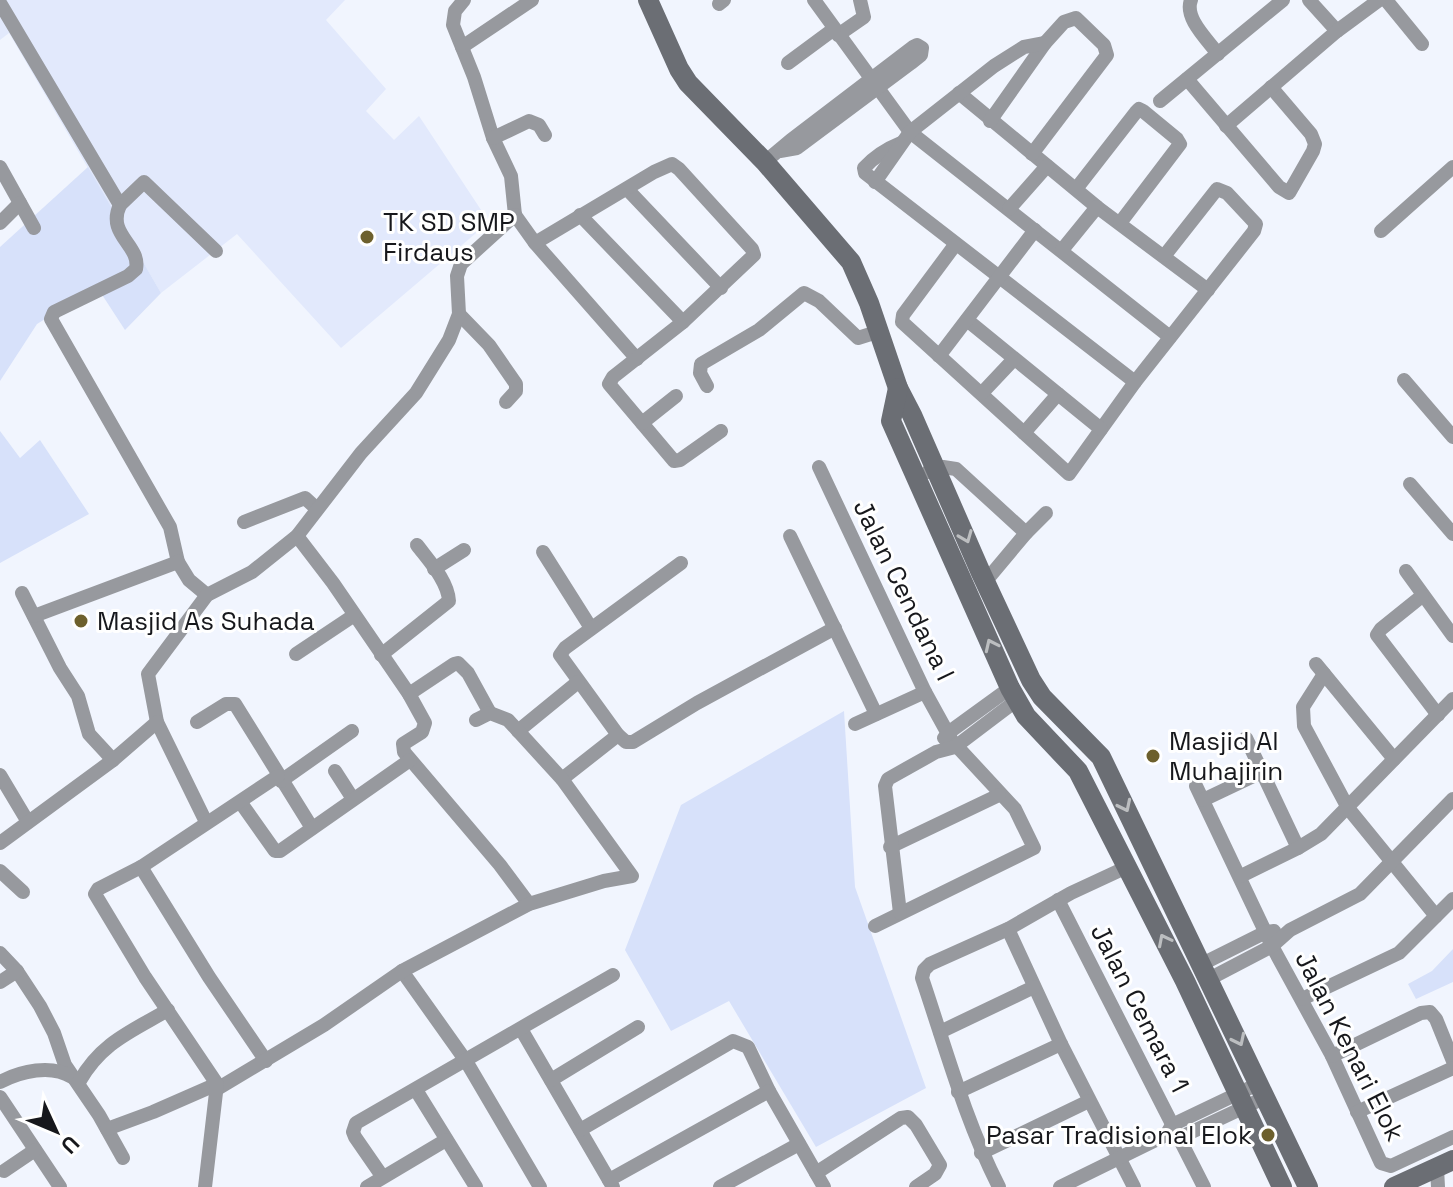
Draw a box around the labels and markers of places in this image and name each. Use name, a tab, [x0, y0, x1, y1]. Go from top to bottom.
place label: TK SD SMP Firdaus	[383, 205, 515, 269]
marker: TK SD SMP Firdaus	[358, 228, 376, 246]
place label: Masjid As Suhada	[97, 604, 315, 638]
marker: Masjid As Suhada	[72, 612, 90, 630]
place label: Masjid Al Muhajirin	[1169, 724, 1283, 788]
marker: Masjid Al Muhajirin	[1144, 747, 1162, 765]
place label: Pasar Tradisional Elok	[986, 1118, 1252, 1152]
marker: Pasar Tradisional Elok	[1259, 1126, 1277, 1144]

